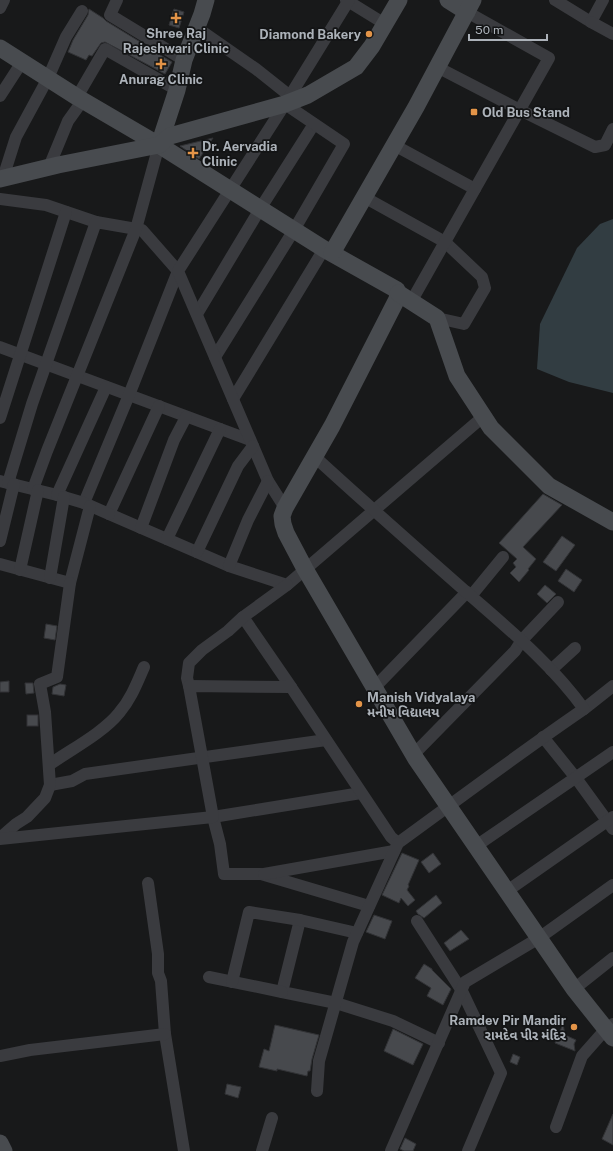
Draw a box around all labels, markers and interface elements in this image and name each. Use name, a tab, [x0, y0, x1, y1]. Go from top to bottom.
marker: Shree Raj Rajeshwari Clinic	[170, 12, 182, 24]
scale bar	[469, 16, 547, 42]
text: 50 m	[475, 23, 503, 37]
place label: Shree Raj Rajeshwari Clinic	[123, 26, 229, 56]
place label: Diamond Bakery	[259, 27, 362, 42]
marker: Diamond Bakery	[364, 29, 374, 39]
marker: Anurag Clinic	[155, 58, 167, 70]
place label: Anurag Clinic	[119, 72, 203, 87]
place label: Old Bus Stand	[482, 105, 570, 120]
marker: Old Bus Stand	[469, 107, 479, 117]
place label: Dr. Aervadia Clinic	[202, 139, 277, 169]
marker: Dr. Aervadia Clinic	[187, 147, 199, 159]
place label: Manish Vidyalaya મનીષ વિદ્યાલય	[367, 690, 475, 720]
marker: Manish Vidyalaya મનીષ વિદ્યાલય	[354, 699, 364, 709]
place label: Ramdev Pir Mandir રામદેવ પીર મંદિર	[449, 1013, 567, 1043]
marker: Ramdev Pir Mandir રામદેવ પીર મંદિર	[569, 1022, 579, 1032]

